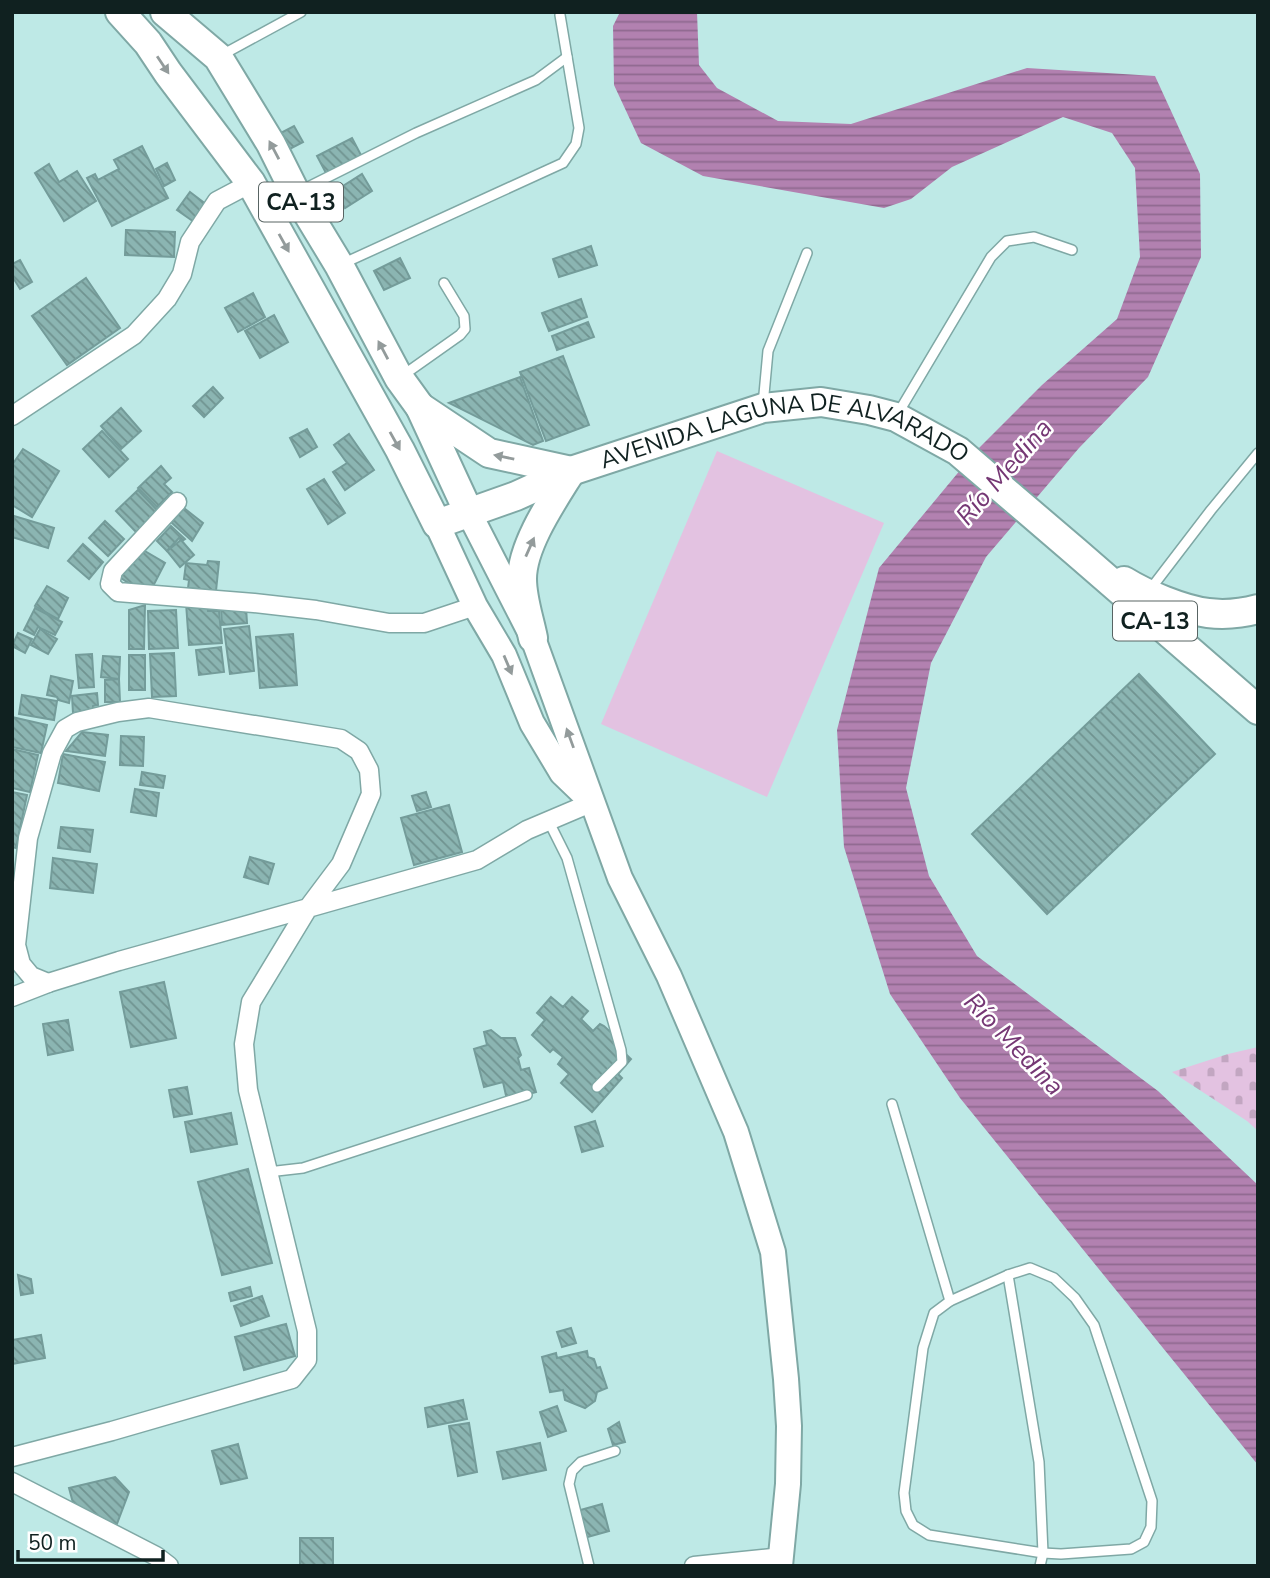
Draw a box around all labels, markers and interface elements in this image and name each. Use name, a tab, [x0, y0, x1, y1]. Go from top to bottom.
one-way arrow	[156, 56, 170, 74]
one-way arrow	[268, 140, 280, 160]
road number: CA-13	[259, 182, 343, 222]
one-way arrow	[278, 233, 290, 252]
one-way arrow	[378, 339, 390, 359]
text: AVENIDA LAGUNA DE ALVARADO	[596, 385, 976, 476]
water label: Río Medina	[948, 411, 1060, 533]
one-way arrow	[389, 431, 401, 451]
one-way arrow	[493, 451, 515, 462]
street label: AVENIDA LAGUNA DE ALVARADO	[589, 451, 975, 479]
one-way arrow	[524, 537, 536, 557]
road number: CA-13	[1113, 601, 1197, 640]
one-way arrow	[503, 655, 514, 676]
one-way arrow	[564, 728, 575, 749]
water label: Río Medina	[956, 985, 1072, 1103]
scale bar	[18, 1518, 163, 1562]
text: 50 m	[28, 1529, 77, 1557]

